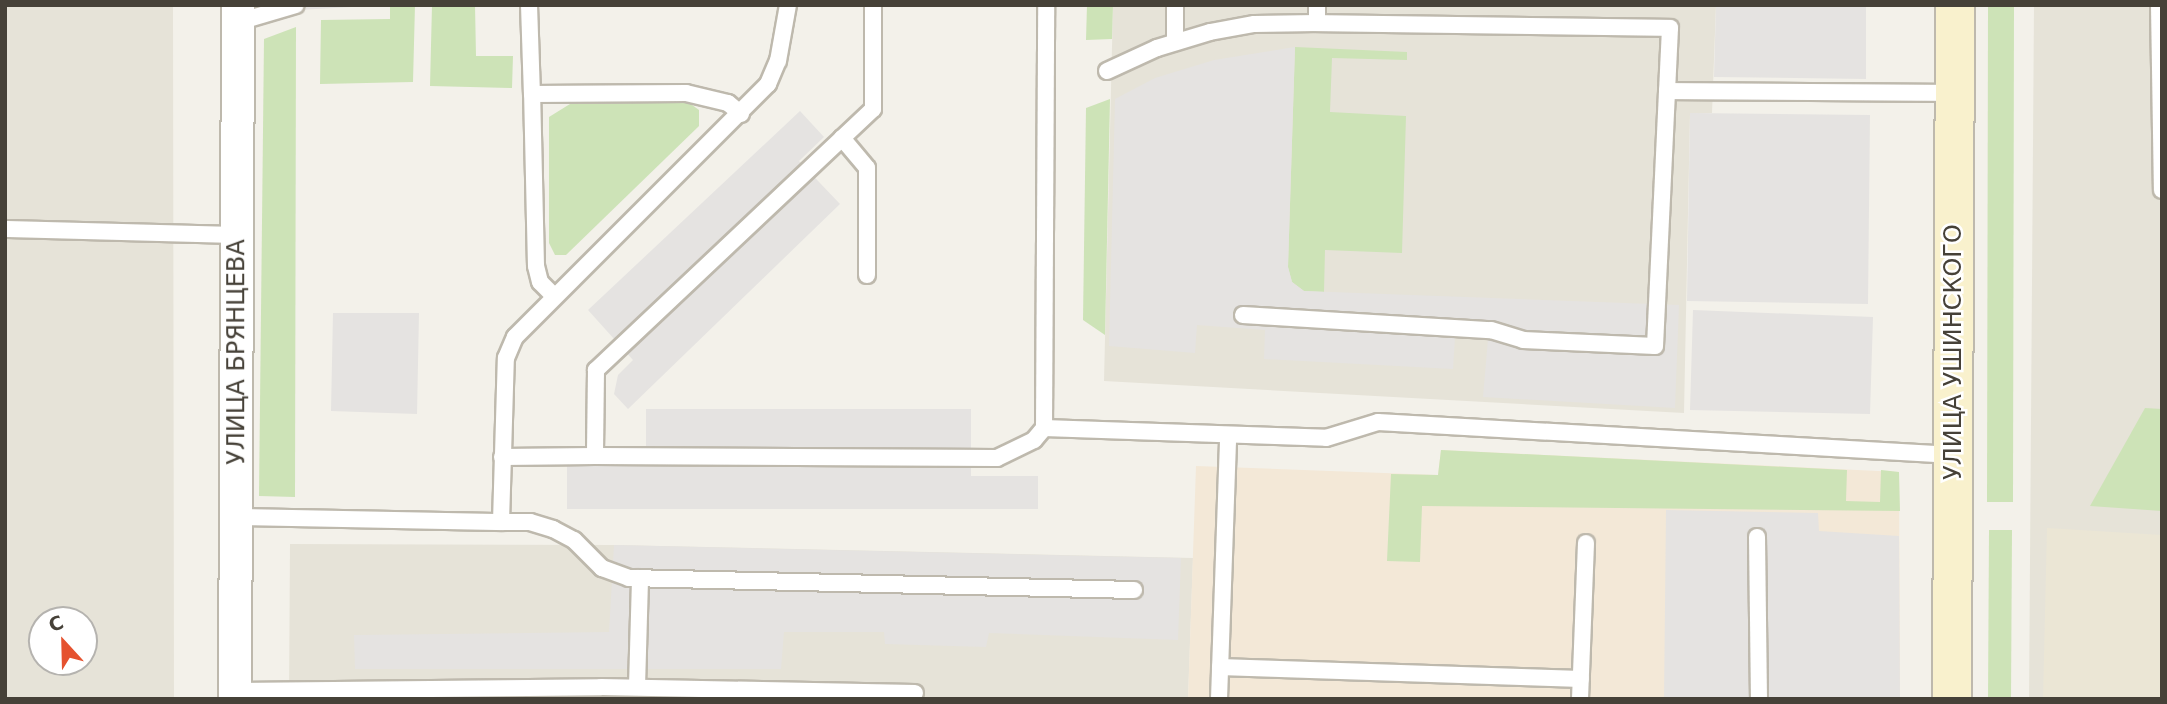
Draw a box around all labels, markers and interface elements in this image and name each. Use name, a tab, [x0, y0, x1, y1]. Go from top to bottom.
street label: УЛИЦА УШИНСКОГО	[1940, 224, 1968, 480]
street label: УЛИЦА БРЯНЦЕВА	[223, 239, 251, 465]
north arrow	[28, 606, 98, 676]
text: С	[45, 611, 66, 636]

